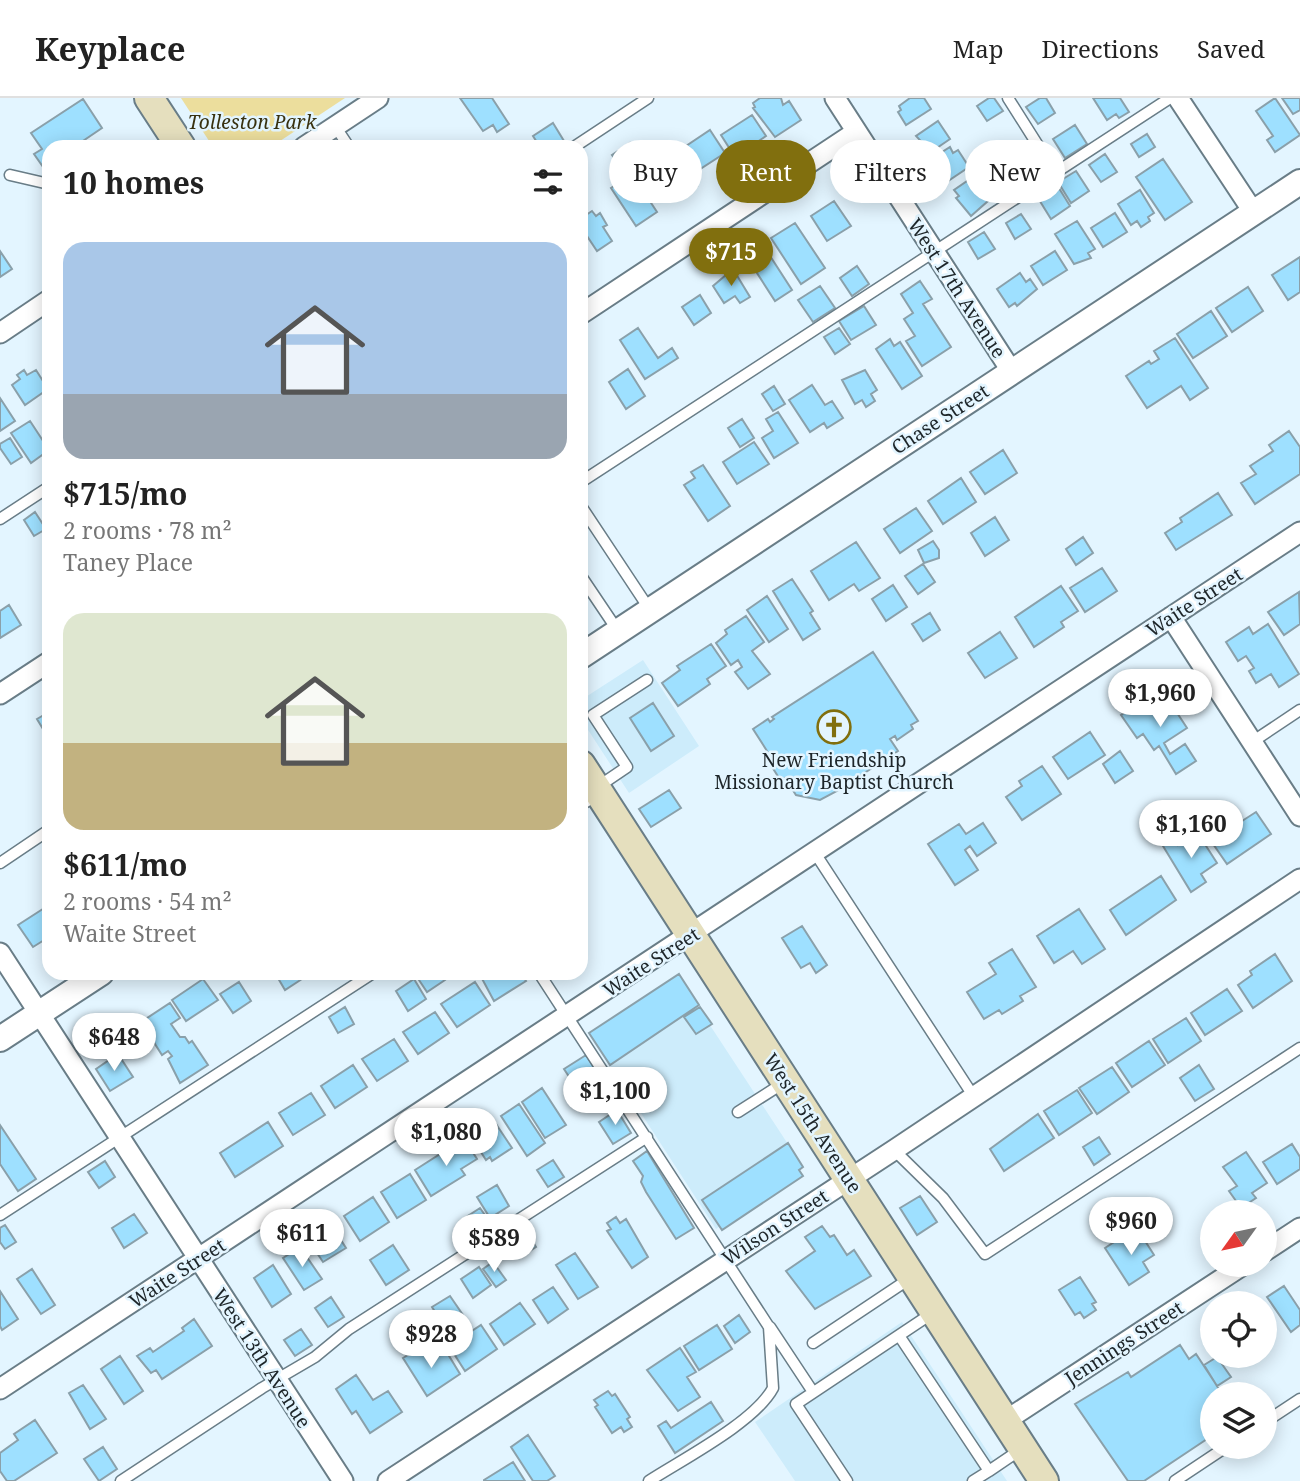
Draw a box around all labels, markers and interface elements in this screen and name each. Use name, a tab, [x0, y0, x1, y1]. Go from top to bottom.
text: Keyplace	[35, 26, 186, 71]
text: Map	[953, 32, 1004, 65]
text: Directions	[1042, 32, 1159, 65]
text: Saved	[1197, 32, 1265, 65]
park label: Tolleston Park	[188, 109, 317, 135]
chip: Buy	[609, 140, 702, 203]
chip: Rent	[716, 140, 816, 203]
chip: Filters	[830, 140, 951, 203]
chip: New	[965, 140, 1065, 203]
text: 10 homes	[63, 162, 204, 203]
icon: filters	[529, 163, 567, 201]
street label: West 17th Avenue	[902, 213, 1012, 363]
pin: $715	[690, 228, 772, 288]
text: $715	[705, 235, 757, 267]
icon: home	[252, 287, 378, 413]
street label: Chase Street	[886, 378, 994, 460]
text: $715/mo	[63, 473, 187, 514]
text: 2 rooms · 78 m²	[63, 514, 232, 546]
text: Taney Place	[63, 546, 193, 578]
street label: Waite Street	[1141, 561, 1248, 643]
icon: home	[252, 658, 378, 784]
pin: $1,960	[1103, 670, 1217, 729]
text: $1,960	[1124, 676, 1196, 708]
church icon: New Friendship Missionary Baptist Church	[815, 708, 853, 746]
place label: New Friendship Missionary Baptist Church	[714, 747, 954, 795]
pin: $1,160	[1134, 800, 1248, 860]
text: $1,160	[1155, 807, 1227, 839]
text: $611/mo	[63, 844, 187, 885]
text: 2 rooms · 54 m²	[63, 885, 232, 917]
text: Waite Street	[63, 917, 196, 949]
street label: Waite Street	[598, 921, 705, 1003]
pin: $648	[73, 1014, 155, 1073]
text: $648	[88, 1020, 140, 1052]
street label: West 15th Avenue	[758, 1048, 868, 1198]
pin: $1,100	[558, 1068, 672, 1127]
text: $1,100	[579, 1074, 651, 1106]
pin: $1,080	[389, 1108, 503, 1168]
text: $1,080	[410, 1115, 482, 1147]
street label: Wilson Street	[717, 1183, 833, 1271]
pin: $960	[1090, 1198, 1172, 1257]
north arrow	[1200, 1200, 1278, 1278]
map controls	[1200, 1200, 1277, 1459]
text: $960	[1105, 1204, 1157, 1236]
pin: $611	[261, 1210, 343, 1269]
pin: $589	[453, 1214, 535, 1274]
text: $611	[276, 1216, 328, 1248]
text: $589	[468, 1221, 520, 1253]
street label: Waite Street	[124, 1232, 231, 1314]
street label: West 13th Avenue	[207, 1283, 317, 1433]
button: locate	[1200, 1291, 1277, 1368]
street label: Jennings Street	[1059, 1295, 1189, 1392]
pin: $928	[390, 1310, 472, 1370]
text: $928	[405, 1317, 457, 1349]
button: layers	[1200, 1382, 1277, 1459]

